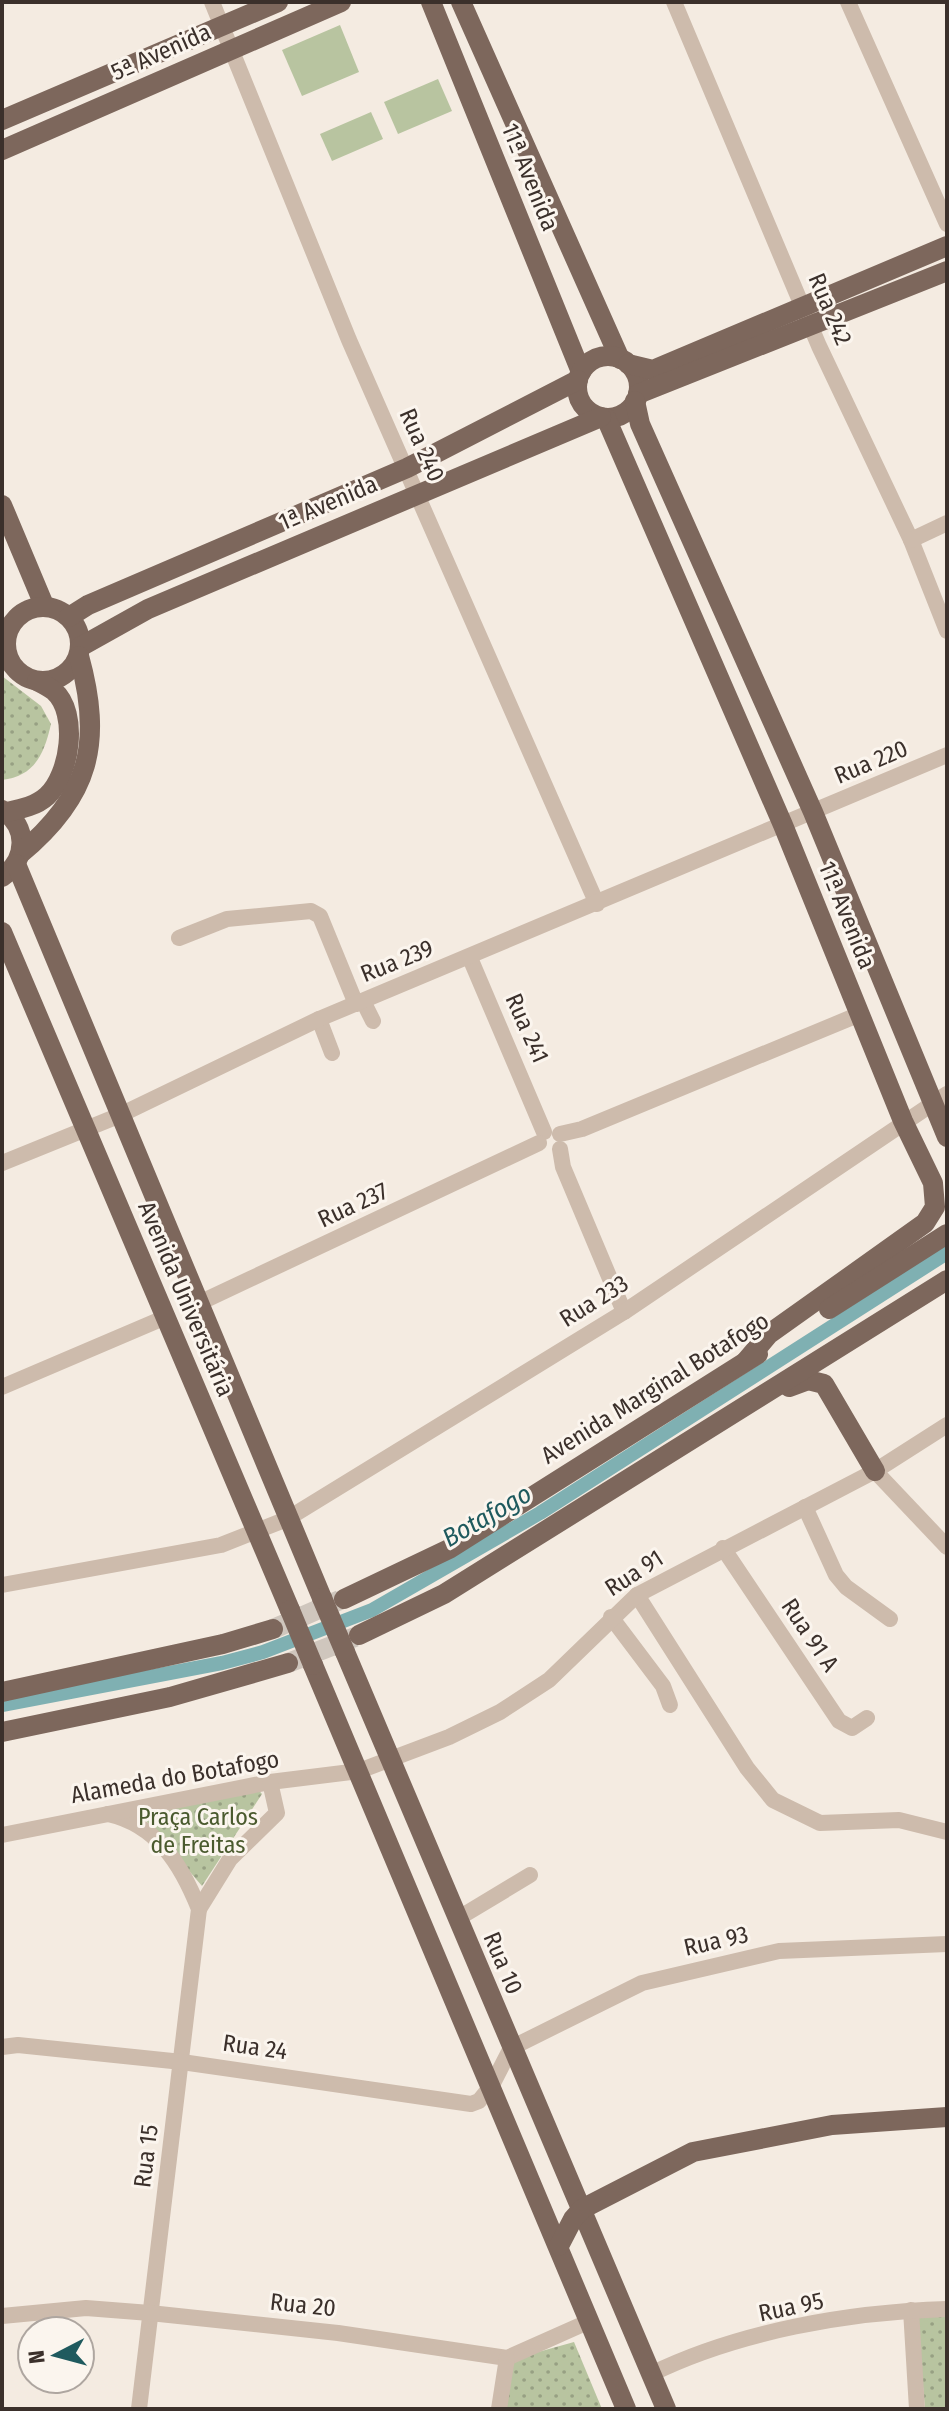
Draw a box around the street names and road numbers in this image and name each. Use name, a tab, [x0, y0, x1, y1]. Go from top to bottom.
street label: 5ª Avenida	[107, 18, 215, 86]
street label: 11ª Avenida	[496, 119, 564, 235]
street label: Rua 242	[802, 269, 858, 349]
street label: Rua 240	[393, 404, 451, 486]
street label: 1ª Avenida	[275, 470, 381, 536]
street label: Rua 220	[830, 734, 912, 790]
street label: 11ª Avenida	[813, 857, 881, 973]
street label: Rua 239	[357, 934, 437, 988]
street label: Rua 241	[499, 989, 555, 1067]
street label: Rua 237	[314, 1177, 393, 1233]
street label: Avenida Universitária	[132, 1197, 240, 1401]
street label: Rua 233	[555, 1269, 633, 1333]
street label: Avenida Marginal Botafogo	[536, 1306, 774, 1470]
street label: Rua 91	[600, 1544, 668, 1602]
street label: Rua 91 A	[775, 1593, 845, 1677]
street label: Alameda do Botafogo	[69, 1745, 281, 1809]
street label: Rua 93	[681, 1920, 751, 1962]
street label: Rua 10	[477, 1928, 529, 1998]
street label: Rua 24	[221, 2029, 289, 2065]
street label: Rua 15	[128, 2123, 164, 2189]
street label: Rua 95	[756, 2286, 826, 2328]
street label: Rua 20	[269, 2288, 337, 2322]

